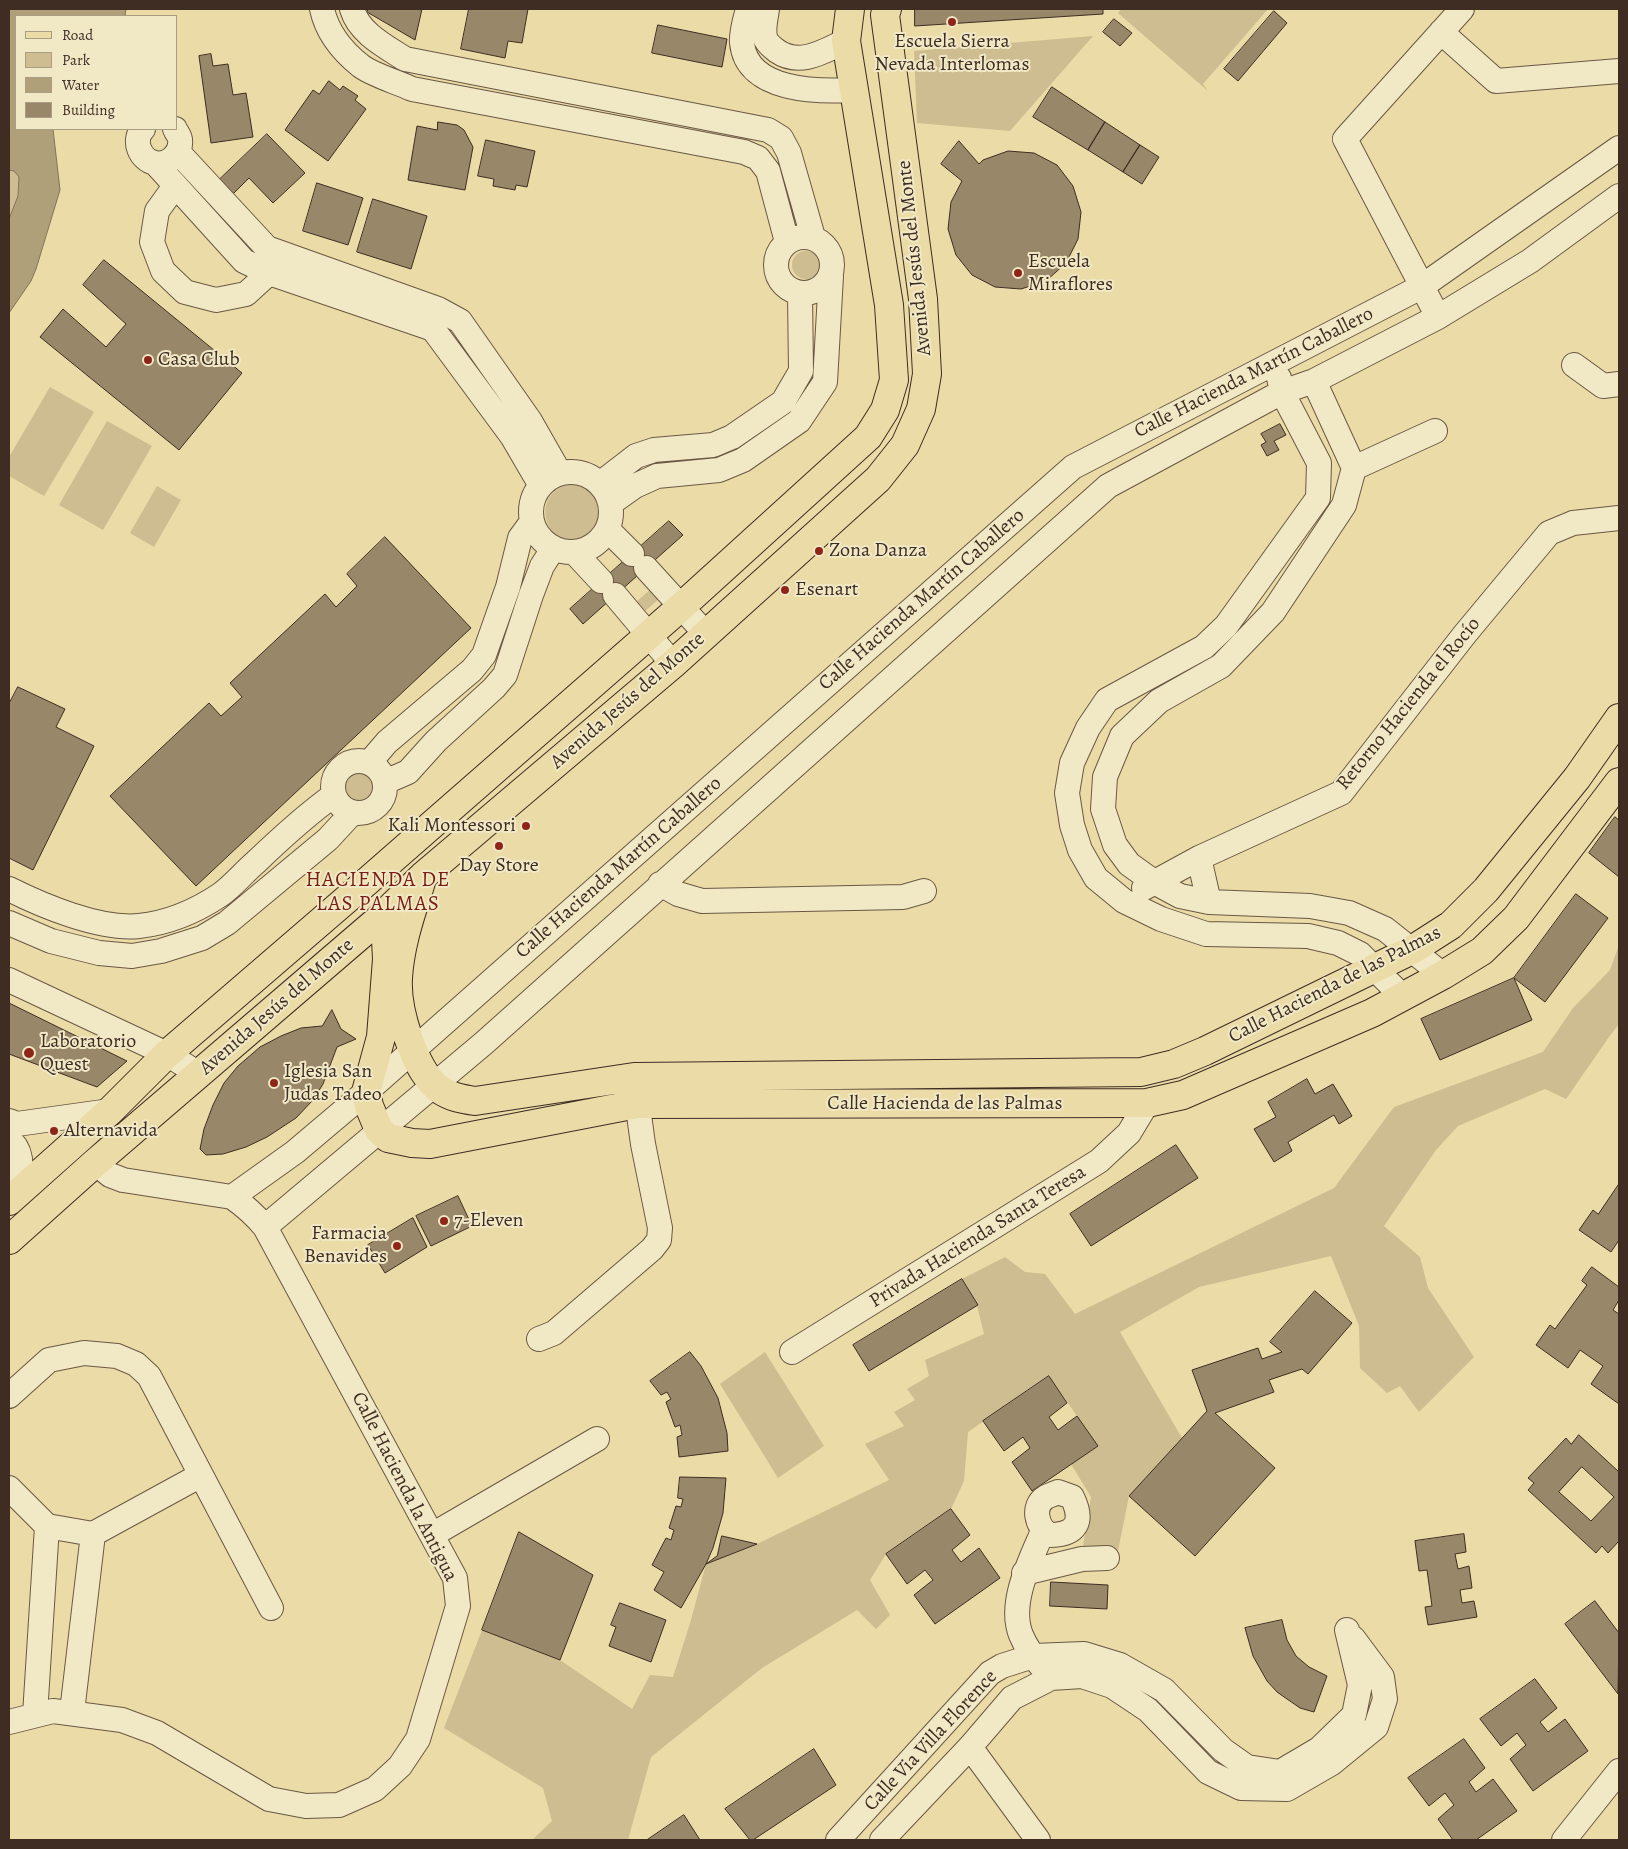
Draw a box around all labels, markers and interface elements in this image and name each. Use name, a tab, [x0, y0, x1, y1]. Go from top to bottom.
legend	[15, 15, 178, 130]
marker: Escuela Sierra Nevada Interlomas	[946, 16, 958, 28]
text: Road	[62, 25, 93, 45]
place label: Escuela Sierra Nevada Interlomas	[875, 30, 1029, 77]
text: Park	[62, 50, 90, 70]
text: Water	[62, 75, 99, 95]
text: Building	[62, 100, 115, 120]
street label: Avenida Jesús del Monte	[893, 159, 937, 357]
place label: Escuela Miraflores	[1028, 250, 1113, 297]
marker: Escuela Miraflores	[1012, 267, 1024, 279]
street label: Calle Hacienda Martín Caballero	[1131, 302, 1377, 444]
place label: Casa Club	[158, 348, 240, 372]
marker: Casa Club	[142, 354, 154, 366]
street label: Calle Hacienda Martín Caballero	[814, 504, 1030, 696]
place label: Zona Danza	[829, 539, 927, 563]
marker: Zona Danza	[813, 545, 825, 557]
place label: Esenart	[795, 578, 858, 602]
marker: Esenart	[779, 584, 791, 596]
street label: Retorno Hacienda el Rocío	[1332, 613, 1486, 795]
street label: Avenida Jesús del Monte	[546, 627, 710, 775]
street label: Calle Hacienda Martín Caballero	[511, 772, 727, 964]
place label: Kali Montessori	[387, 814, 516, 838]
marker: Kali Montessori	[520, 820, 532, 832]
marker: Day Store	[493, 840, 505, 852]
place label: Day Store	[459, 854, 539, 878]
district label: HACIENDA DE LAS PALMAS	[304, 868, 452, 918]
street label: Calle Hacienda de las Palmas	[1225, 921, 1445, 1049]
street label: Avenida Jesús del Monte	[195, 933, 359, 1081]
place label: Laboratorio Quest	[40, 1030, 136, 1077]
marker: Laboratorio Quest	[22, 1046, 36, 1060]
place label: Iglesia San Judas Tadeo	[284, 1060, 382, 1107]
marker: Iglesia San Judas Tadeo	[268, 1077, 280, 1089]
street label: Calle Hacienda de las Palmas	[827, 1092, 1063, 1116]
place label: Alternavida	[64, 1119, 158, 1143]
marker: Alternavida	[48, 1125, 60, 1137]
street label: Privada Hacienda Santa Teresa	[865, 1160, 1091, 1314]
place label: 7-Eleven	[454, 1209, 524, 1233]
marker: 7-Eleven	[438, 1215, 450, 1227]
place label: Farmacia Benavides	[304, 1222, 387, 1269]
marker: Farmacia Benavides	[391, 1240, 403, 1252]
street label: Calle Hacienda la Antigua	[346, 1388, 462, 1586]
street label: Calle Via Villa Florence	[859, 1665, 1003, 1817]

